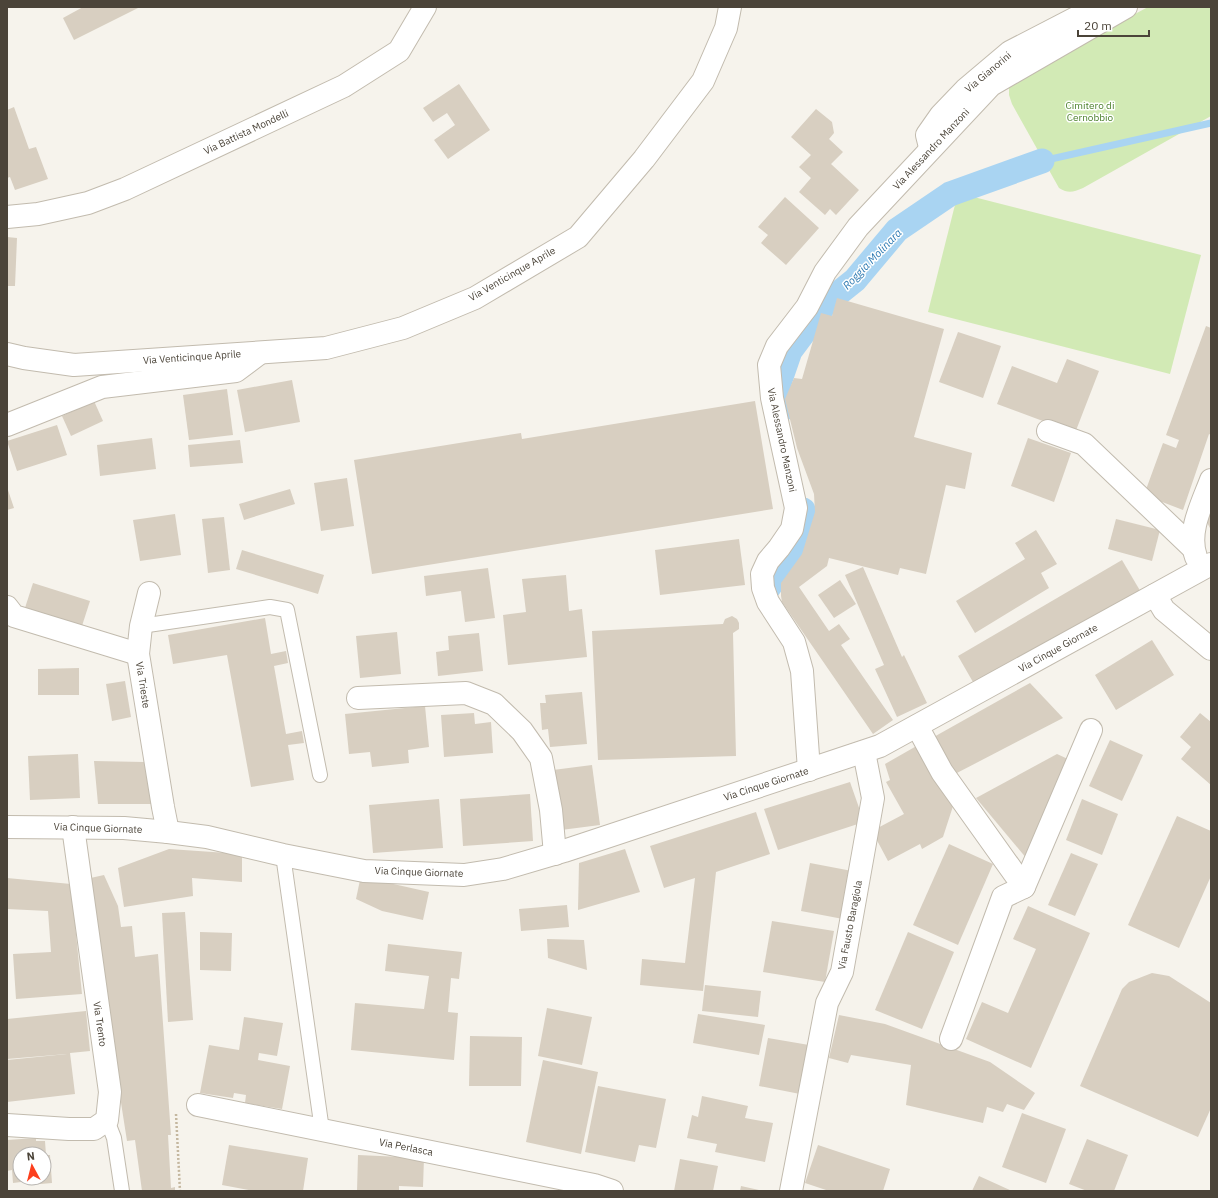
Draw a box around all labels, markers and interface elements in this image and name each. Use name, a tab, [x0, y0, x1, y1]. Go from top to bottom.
scale bar	[1078, 12, 1149, 38]
text: 20 m	[1084, 18, 1112, 33]
street label: Via Gianorini	[962, 49, 1014, 95]
park label: Cimitero di Cernobbio	[1066, 99, 1114, 124]
street label: Via Alessandro Manzoni	[890, 106, 972, 192]
street label: Via Battista Mondelli	[201, 107, 291, 157]
water label: Roggia Molinara	[839, 226, 905, 292]
street label: Via Venticinque Aprile	[466, 244, 558, 304]
street label: Via Venticinque Aprile	[142, 347, 242, 367]
street label: Via Alessandro Manzoni	[765, 387, 799, 493]
street label: Via Cinque Giornate	[1016, 621, 1100, 675]
street label: Via Trieste	[133, 661, 153, 710]
street label: Via Cinque Giornate	[722, 764, 811, 804]
street label: Via Cinque Giornate	[53, 820, 143, 836]
street label: Via Cinque Giornate	[374, 864, 464, 880]
street label: Via Fausto Baragiola	[835, 878, 865, 971]
street label: Via Trento	[90, 1001, 110, 1048]
street label: Via Perlasca	[378, 1135, 435, 1159]
north arrow	[12, 1146, 52, 1186]
text: N	[26, 1149, 36, 1164]

